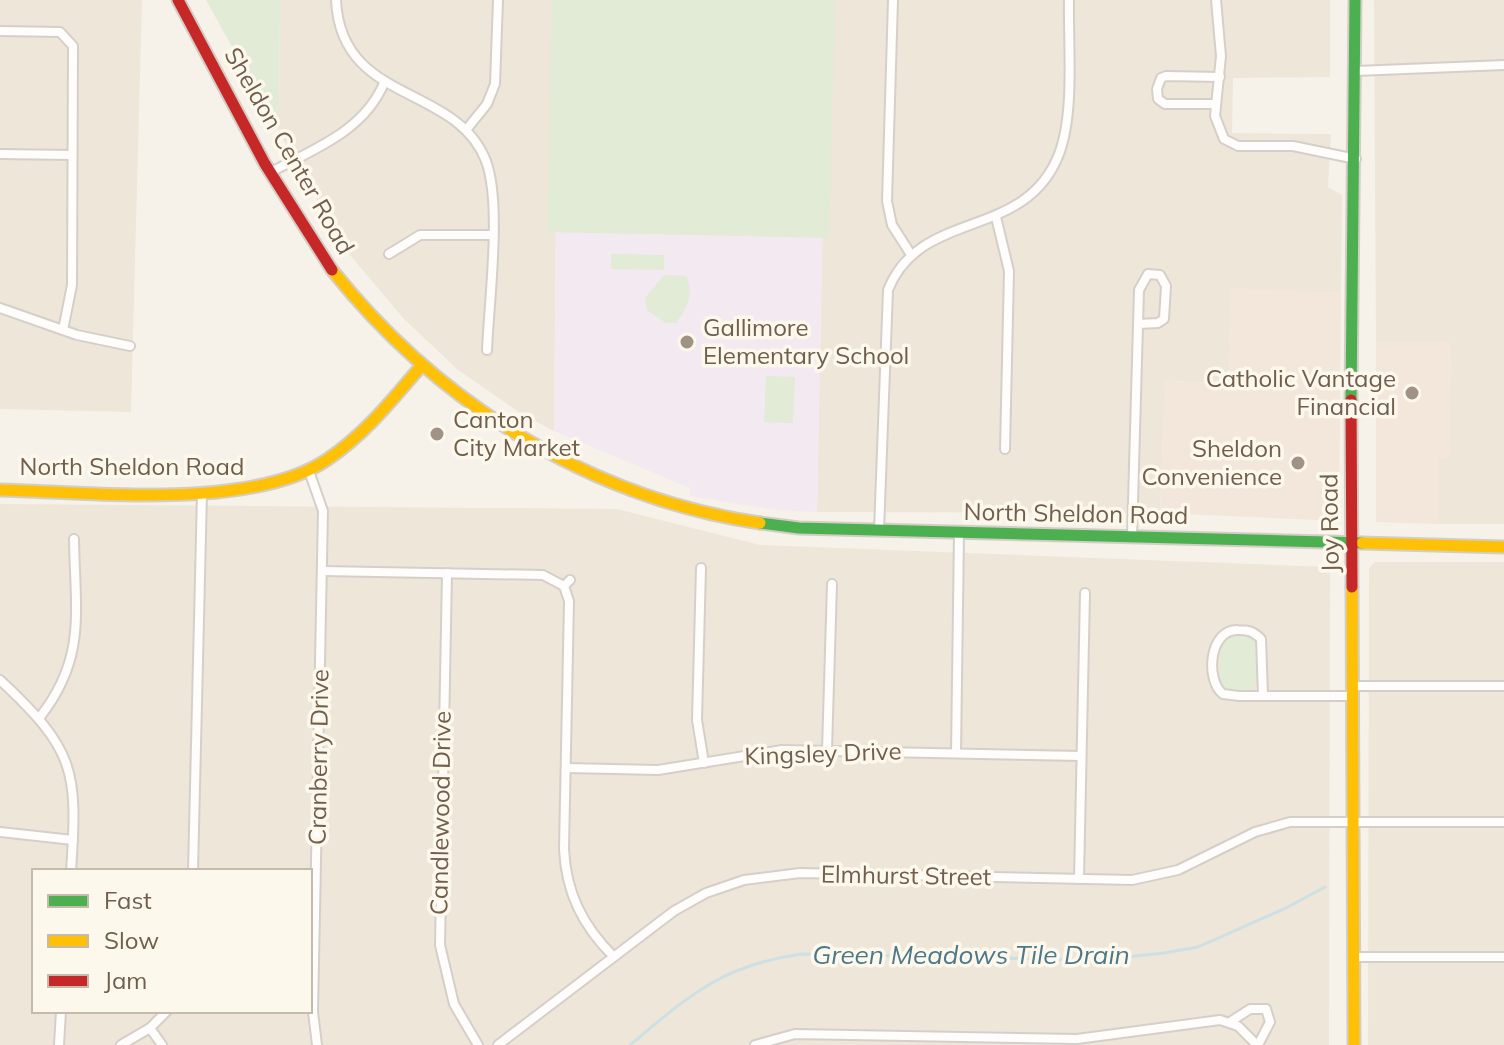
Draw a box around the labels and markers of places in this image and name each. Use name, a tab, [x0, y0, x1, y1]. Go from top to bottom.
place label: Gallimore Elementary School	[703, 312, 909, 370]
marker: Gallimore Elementary School	[678, 333, 696, 351]
place label: Catholic Vantage Financial	[1206, 363, 1396, 421]
marker: Catholic Vantage Financial	[1403, 384, 1421, 402]
place label: Canton City Market	[453, 404, 580, 462]
marker: Canton City Market	[428, 425, 446, 443]
place label: Sheldon Convenience	[1142, 433, 1282, 491]
marker: Sheldon Convenience	[1289, 454, 1307, 472]

